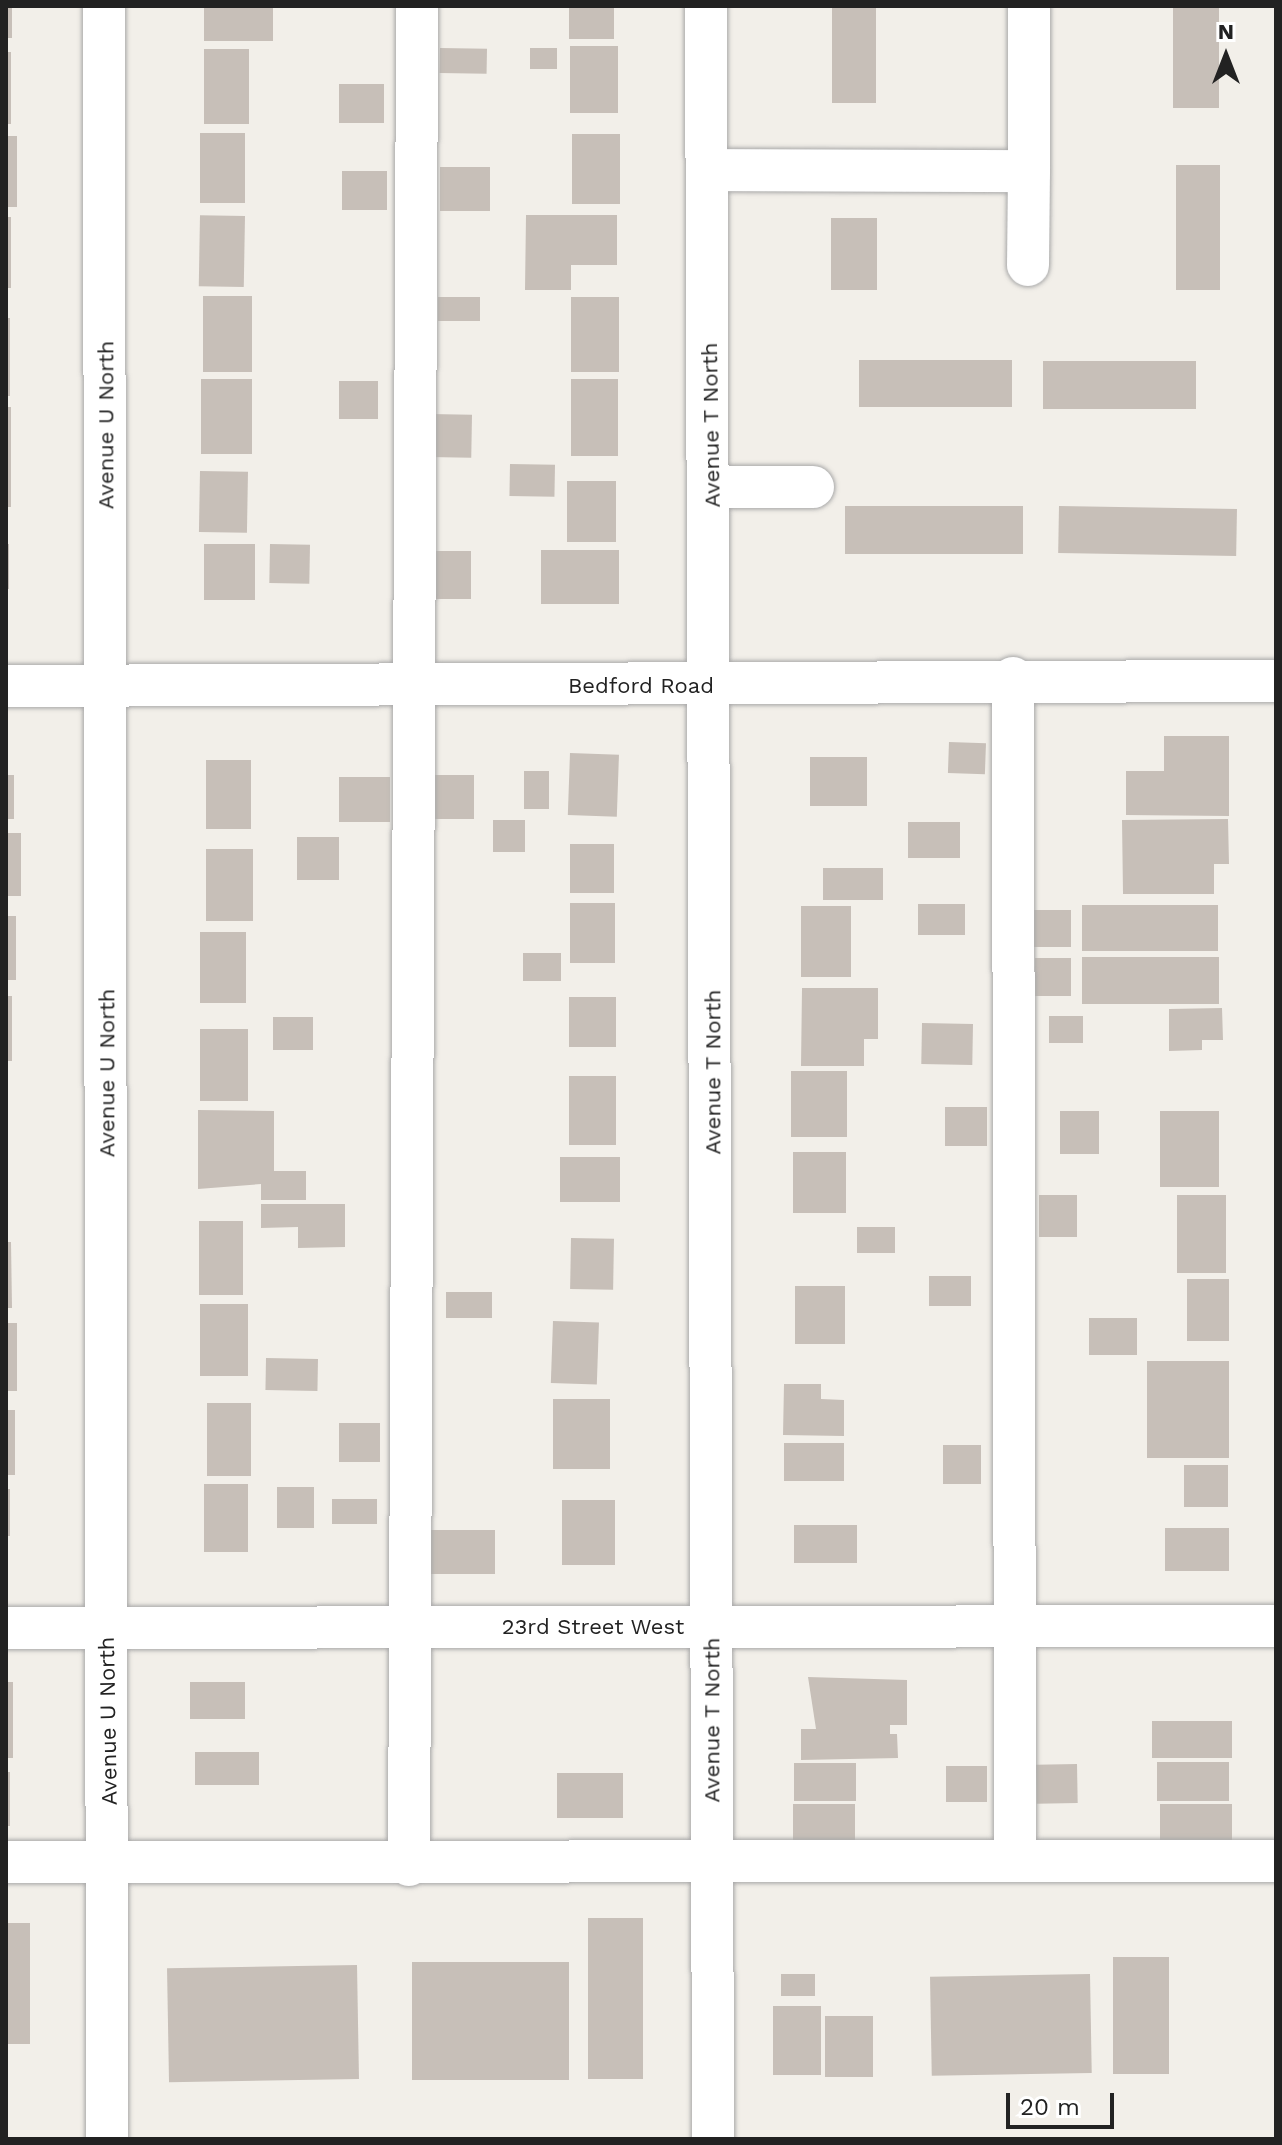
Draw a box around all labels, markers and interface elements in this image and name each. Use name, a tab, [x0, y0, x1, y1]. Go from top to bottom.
north arrow	[1186, 16, 1266, 96]
text: N	[1218, 19, 1234, 44]
street label: Avenue U North	[93, 341, 119, 509]
street label: Avenue T North	[696, 342, 726, 508]
street label: Bedford Road	[568, 673, 714, 699]
street label: Avenue U North	[94, 989, 120, 1157]
street label: Avenue T North	[700, 989, 726, 1155]
street label: 23rd Street West	[501, 1614, 685, 1640]
street label: Avenue U North	[93, 1636, 123, 1806]
street label: Avenue T North	[699, 1637, 725, 1803]
scale bar	[1010, 2077, 1118, 2127]
text: 20 m	[1020, 2093, 1080, 2121]

